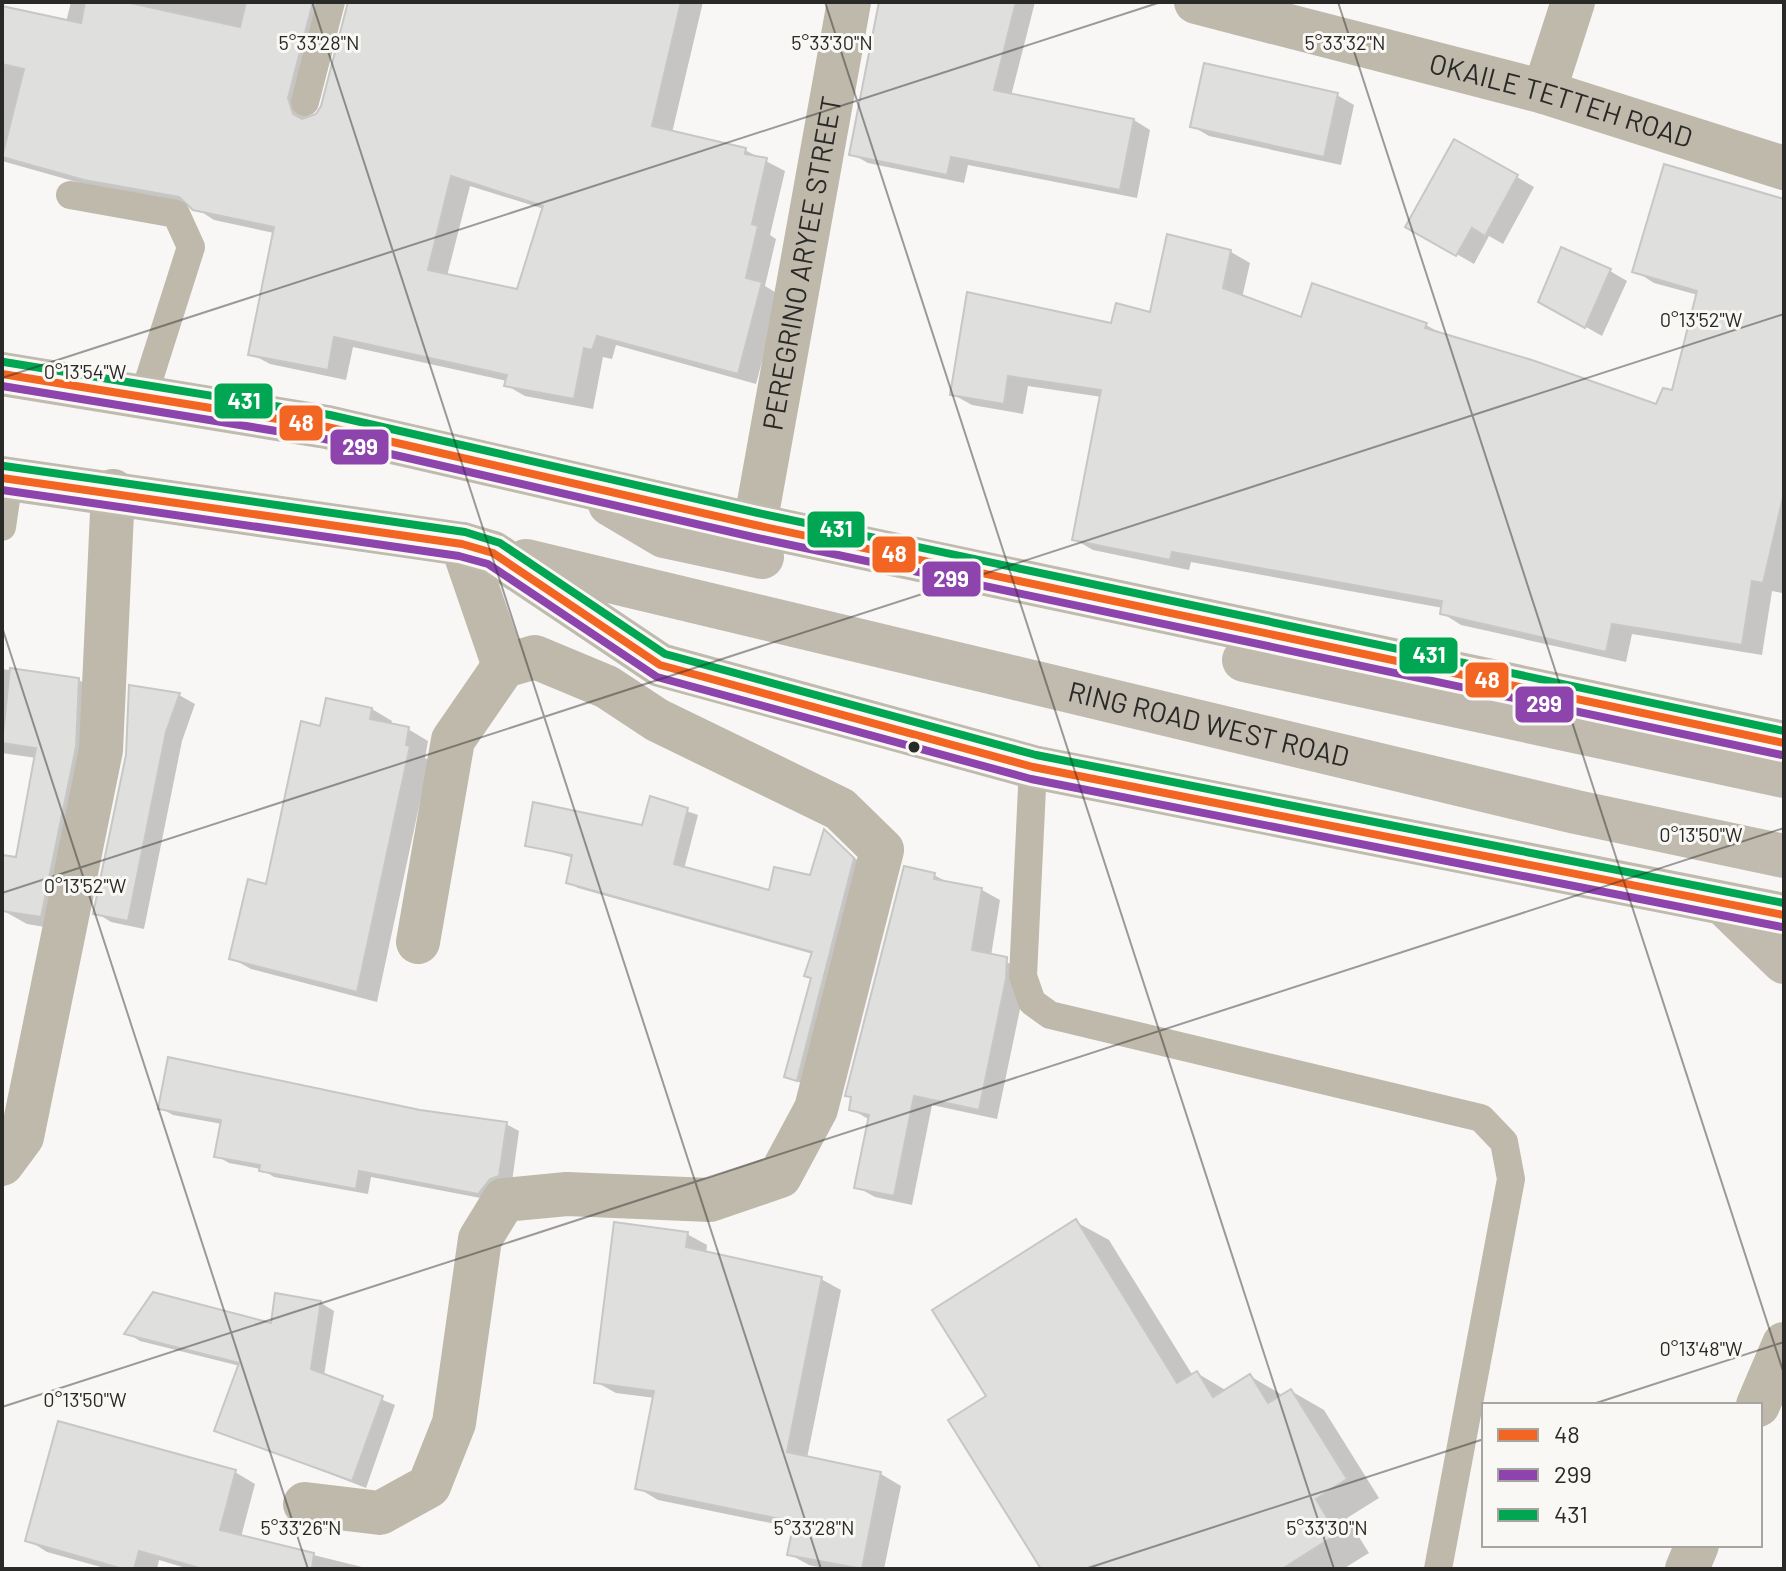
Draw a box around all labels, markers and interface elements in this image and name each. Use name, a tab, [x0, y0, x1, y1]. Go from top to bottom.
text: 5°33'28"N	[278, 30, 360, 54]
text: 5°33'30"N	[791, 30, 873, 54]
text: 5°33'32"N	[1305, 30, 1385, 54]
street label: OKAILE TETTEH ROAD	[1426, 45, 1697, 154]
street label: PEREGRINO ARYEE STREET	[754, 93, 848, 433]
text: 0°13'52"W	[1660, 307, 1743, 331]
text: 0°13'54"W	[44, 359, 127, 383]
line badge: 431	[213, 382, 274, 420]
text: 431	[228, 387, 260, 413]
line badge: 48	[278, 404, 324, 442]
text: 48	[288, 409, 314, 435]
line badge: 299	[329, 428, 390, 466]
text: 299	[342, 433, 378, 459]
line badge: 431	[806, 510, 866, 549]
text: 431	[820, 515, 852, 541]
line badge: 48	[871, 535, 917, 574]
text: 48	[881, 540, 907, 566]
line badge: 299	[921, 560, 982, 598]
text: 299	[933, 565, 969, 591]
line badge: 431	[1398, 636, 1459, 675]
text: 431	[1413, 641, 1445, 667]
line badge: 48	[1464, 661, 1510, 699]
text: 48	[1474, 666, 1500, 692]
street label: RING ROAD WEST ROAD	[1065, 673, 1353, 773]
line badge: 299	[1514, 685, 1575, 724]
text: 299	[1526, 690, 1562, 716]
unlabelled marker	[906, 739, 922, 755]
text: 0°13'50"W	[1659, 822, 1743, 846]
text: 0°13'52"W	[44, 873, 127, 897]
text: 0°13'48"W	[1660, 1336, 1743, 1360]
text: 0°13'50"W	[43, 1387, 127, 1411]
legend	[1482, 1403, 1762, 1547]
text: 48	[1554, 1419, 1580, 1448]
text: 299	[1554, 1459, 1592, 1488]
text: 431	[1554, 1499, 1588, 1528]
text: 5°33'26"N	[261, 1515, 341, 1539]
text: 5°33'28"N	[773, 1515, 855, 1539]
text: 5°33'30"N	[1286, 1515, 1368, 1539]

